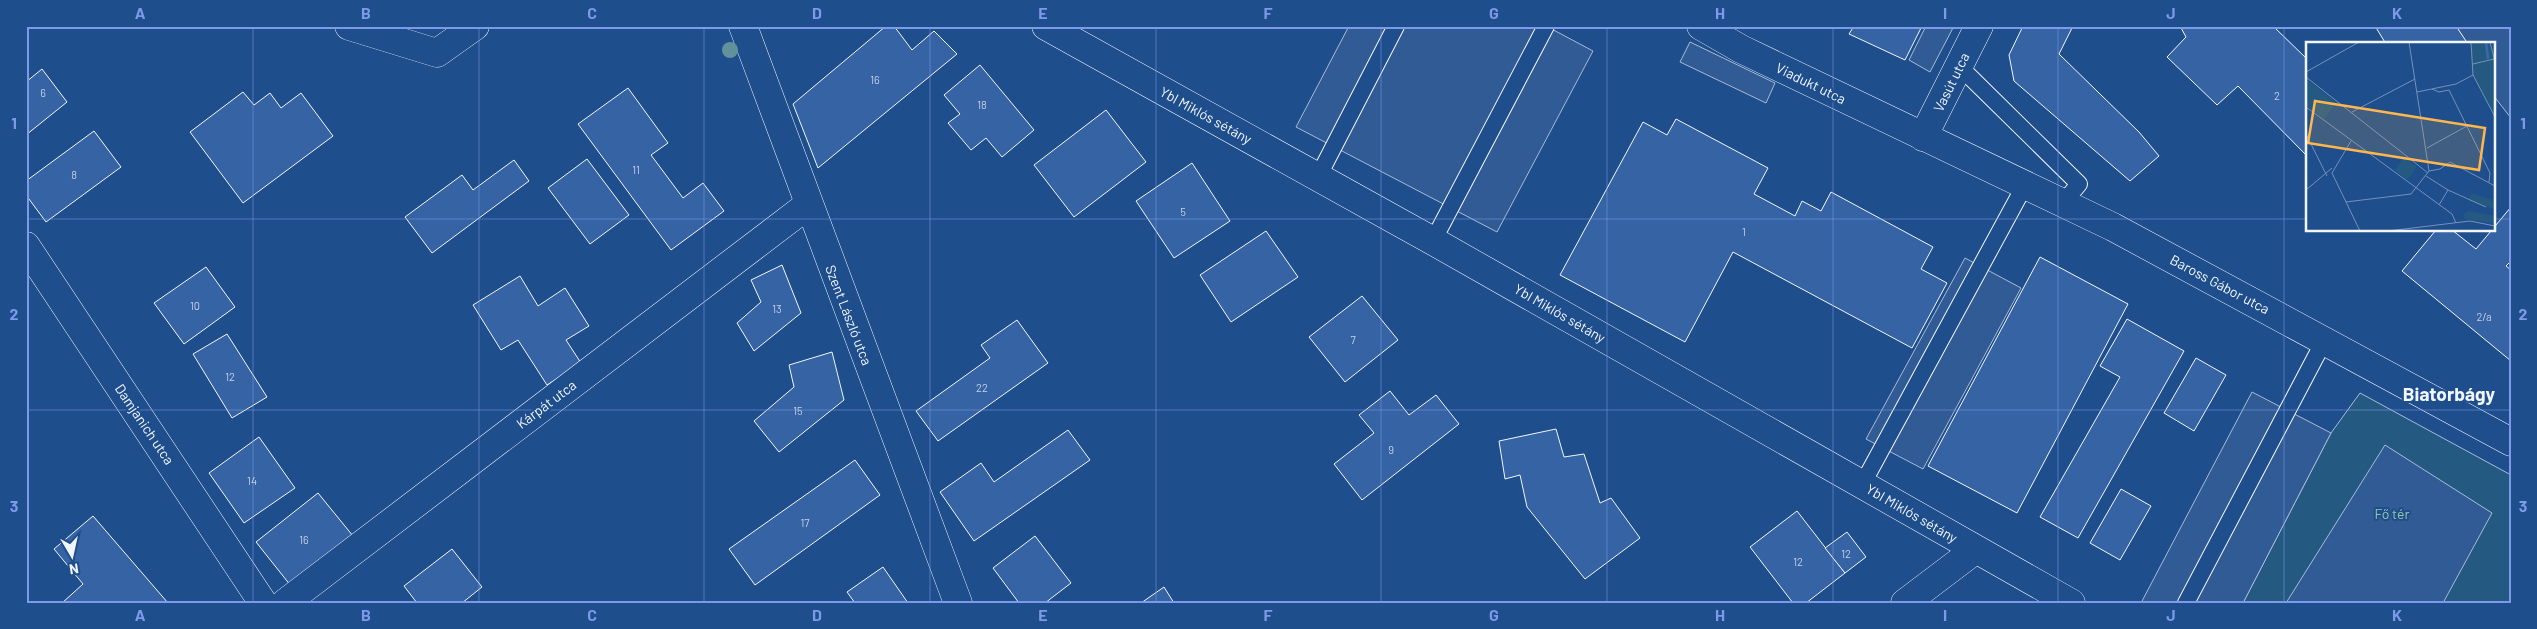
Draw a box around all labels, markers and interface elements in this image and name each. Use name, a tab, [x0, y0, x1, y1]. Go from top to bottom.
text: A	[135, 3, 146, 22]
text: B	[361, 3, 371, 22]
text: C	[587, 3, 597, 22]
text: D	[812, 3, 822, 22]
text: E	[1038, 3, 1048, 22]
text: F	[1264, 3, 1273, 22]
text: G	[1489, 3, 1499, 22]
text: H	[1715, 3, 1725, 22]
text: I	[1943, 3, 1947, 22]
text: J	[2166, 3, 2176, 22]
text: K	[2392, 3, 2402, 22]
inset map	[2306, 42, 2494, 231]
street label: Vasút utca	[1929, 50, 1973, 114]
street label: Viadukt utca	[1773, 59, 1849, 107]
house number: 16	[870, 73, 880, 86]
street label: Ybl Miklós sétány	[1157, 83, 1255, 148]
house number: 6	[40, 86, 46, 99]
house number: 2	[2274, 89, 2280, 102]
house number: 18	[977, 98, 987, 111]
text: 1	[11, 113, 17, 132]
text: 1	[2520, 113, 2526, 132]
house number: 11	[632, 163, 640, 176]
house number: 8	[71, 168, 77, 181]
house number: 5	[1180, 205, 1186, 218]
house number: 1	[1742, 225, 1746, 238]
street label: Baross Gábor utca	[2167, 251, 2273, 317]
street label: Szent László utca	[822, 263, 876, 367]
street label: Ybl Miklós sétány	[1511, 280, 1609, 346]
house number: 10	[190, 299, 200, 312]
house number: 13	[772, 302, 782, 315]
text: 2	[10, 304, 19, 323]
text: 2	[2519, 304, 2528, 323]
house number: 2/a	[2476, 310, 2492, 323]
house number: 7	[1350, 333, 1356, 346]
house number: 12	[225, 370, 235, 383]
street label: Kárpát utca	[513, 376, 579, 432]
street label: Damjanich utca	[112, 381, 178, 467]
house number: 22	[976, 381, 988, 394]
district label: Biatorbágy	[2403, 382, 2496, 405]
house number: 15	[793, 404, 803, 417]
house number: 9	[1388, 443, 1394, 456]
house number: 14	[247, 474, 257, 487]
street label: Ybl Miklós sétány	[1863, 480, 1961, 546]
text: 3	[10, 496, 18, 515]
text: 3	[2519, 496, 2527, 515]
park label: Fő tér	[2374, 505, 2410, 522]
house number: 17	[800, 516, 810, 529]
north arrow	[48, 532, 98, 582]
house number: 16	[299, 533, 309, 546]
house number: 12	[1841, 547, 1851, 560]
house number: 12	[1793, 555, 1803, 568]
text: N	[68, 560, 80, 578]
text: A	[135, 605, 146, 624]
text: B	[361, 605, 371, 624]
text: C	[587, 605, 597, 624]
text: D	[812, 605, 822, 624]
text: E	[1038, 605, 1048, 624]
text: F	[1264, 605, 1273, 624]
text: G	[1489, 605, 1499, 624]
text: H	[1715, 605, 1725, 624]
text: I	[1943, 605, 1947, 624]
text: J	[2166, 605, 2176, 624]
text: K	[2392, 605, 2402, 624]

